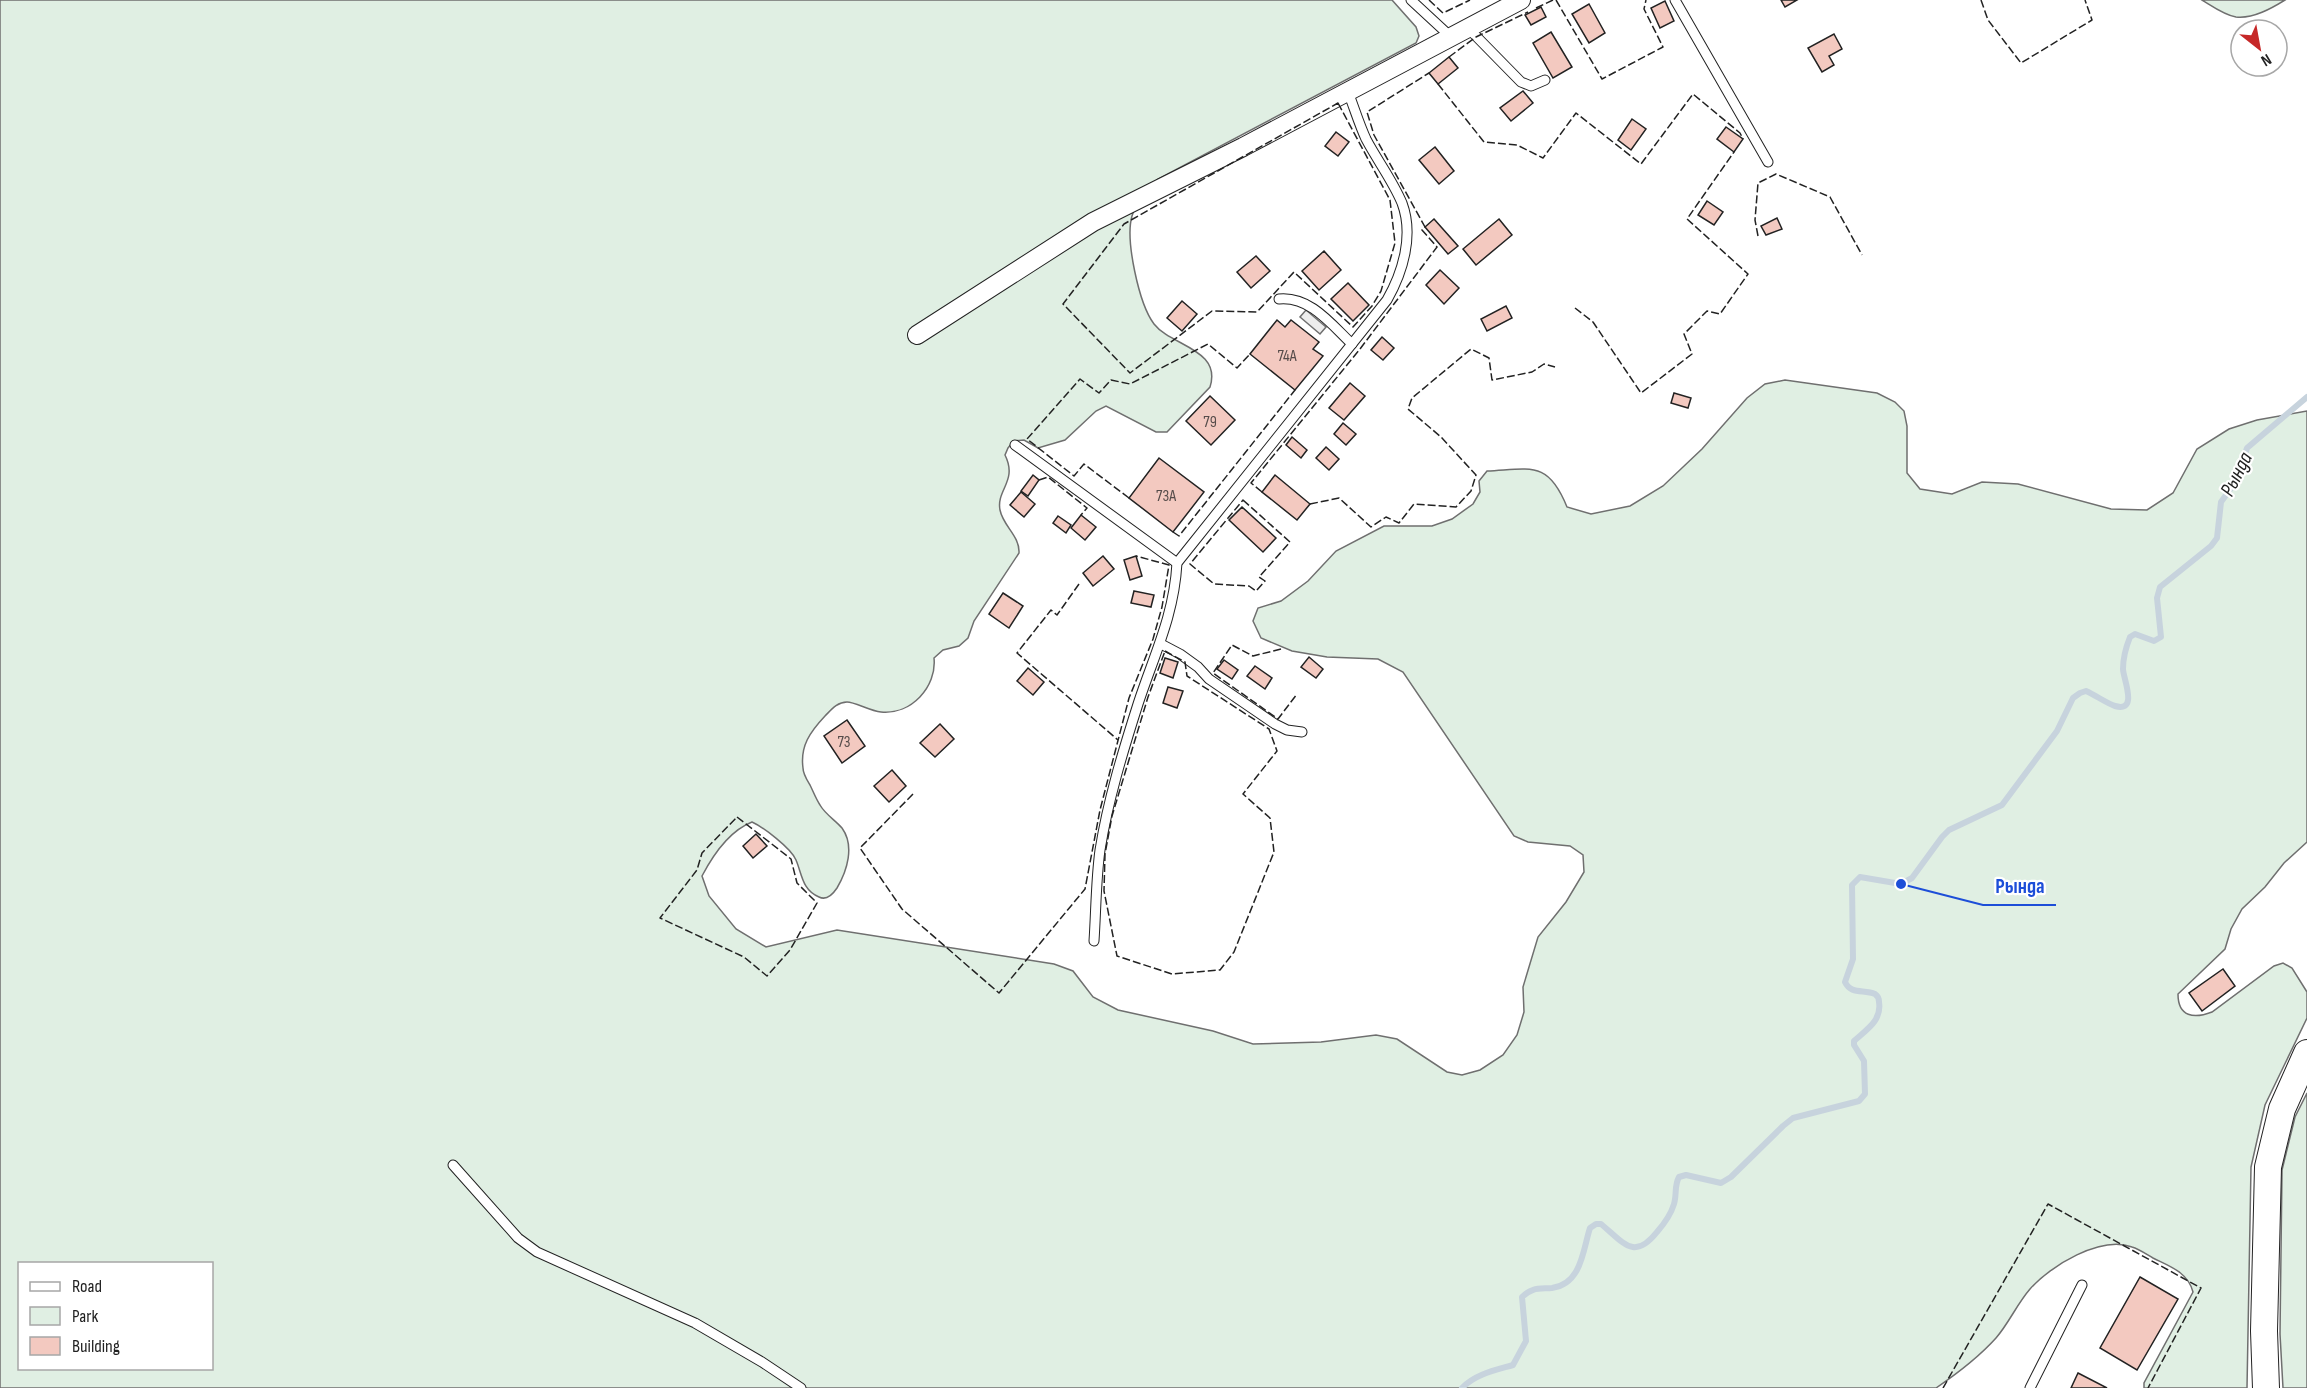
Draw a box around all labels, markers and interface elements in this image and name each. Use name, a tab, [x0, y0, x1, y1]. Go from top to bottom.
north arrow	[2229, 18, 2289, 78]
text: N	[2257, 49, 2275, 70]
house number: 74А	[1277, 347, 1297, 366]
house number: 79	[1203, 413, 1217, 432]
water label: Рында	[2215, 448, 2258, 500]
house number: 73А	[1156, 487, 1176, 506]
house number: 73	[837, 733, 851, 752]
callout: Рында	[1983, 866, 2056, 905]
text: Рында	[1995, 874, 2045, 899]
legend	[18, 1262, 213, 1370]
text: Road	[72, 1276, 102, 1297]
text: Park	[72, 1306, 98, 1327]
text: Building	[72, 1336, 120, 1357]

